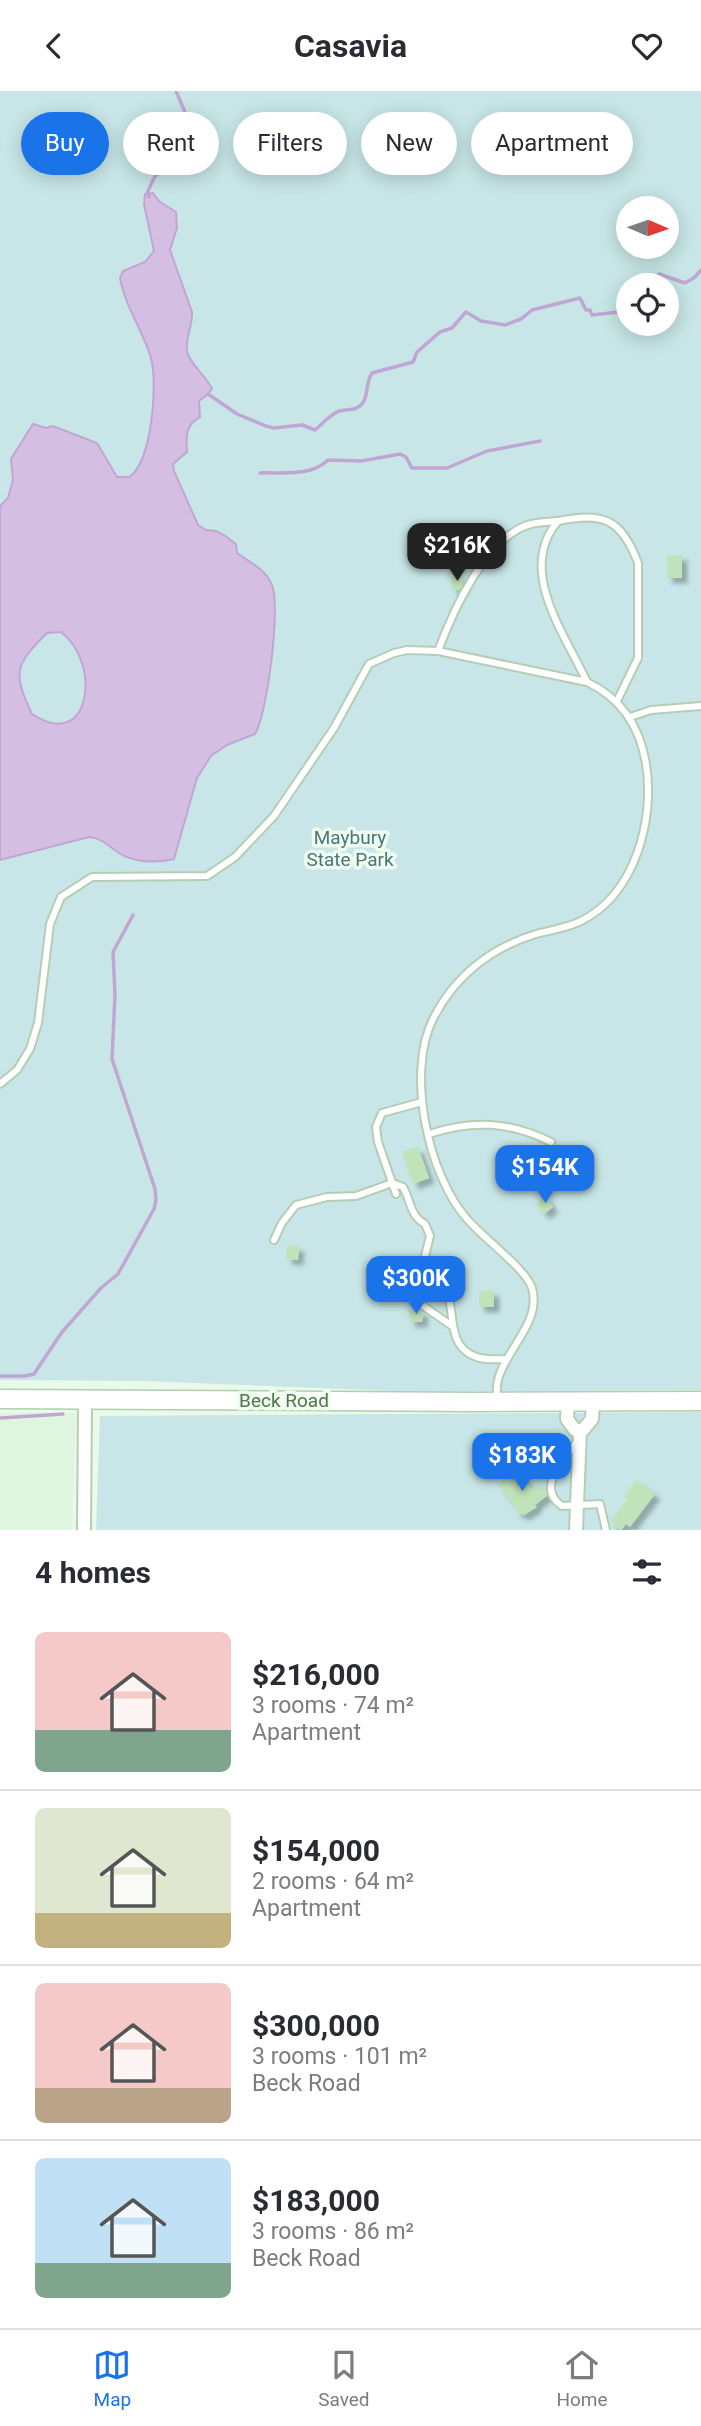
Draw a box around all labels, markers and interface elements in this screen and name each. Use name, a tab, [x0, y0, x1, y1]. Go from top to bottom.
icon: back	[35, 27, 73, 65]
text: Casavia	[294, 27, 407, 65]
icon: heart	[628, 27, 666, 65]
chip: Buy	[21, 112, 109, 175]
chip: Rent	[123, 112, 219, 175]
chip: Filters	[233, 112, 347, 175]
chip: New	[361, 112, 457, 175]
chip: Apartment	[471, 112, 633, 175]
north arrow	[616, 196, 679, 259]
map controls	[616, 196, 679, 336]
button: locate	[616, 273, 679, 336]
pin: $216K	[408, 524, 506, 583]
text: $216K	[423, 532, 491, 559]
park label: Maybury State Park	[306, 826, 394, 871]
pin: $154K	[496, 1145, 594, 1205]
text: $154K	[511, 1154, 579, 1181]
pin: $300K	[367, 1257, 465, 1316]
text: $300K	[382, 1265, 450, 1292]
street label: Beck Road	[239, 1389, 329, 1412]
pin: $183K	[473, 1433, 571, 1493]
text: $183K	[488, 1442, 556, 1469]
icon: filters	[628, 1553, 666, 1591]
text: 4 homes	[35, 1555, 151, 1590]
text: $216,000	[252, 1657, 380, 1692]
icon: home	[91, 1660, 175, 1744]
text: 3 rooms · 74 m²	[252, 1692, 414, 1719]
text: Apartment	[252, 1719, 361, 1746]
text: $154,000	[252, 1833, 380, 1868]
icon: home	[91, 1836, 175, 1920]
text: 2 rooms · 64 m²	[252, 1868, 414, 1895]
text: Apartment	[252, 1895, 361, 1922]
text: $300,000	[252, 2008, 380, 2043]
icon: home	[91, 2011, 175, 2095]
text: 3 rooms · 101 m²	[252, 2043, 427, 2070]
text: Beck Road	[252, 2070, 361, 2097]
text: $183,000	[252, 2183, 380, 2218]
icon: home	[91, 2186, 175, 2270]
text: 3 rooms · 86 m²	[252, 2218, 414, 2245]
text: Beck Road	[252, 2245, 361, 2272]
tab: Map	[93, 2346, 131, 2411]
tab: Saved	[318, 2346, 370, 2411]
tab: Home	[556, 2346, 608, 2411]

